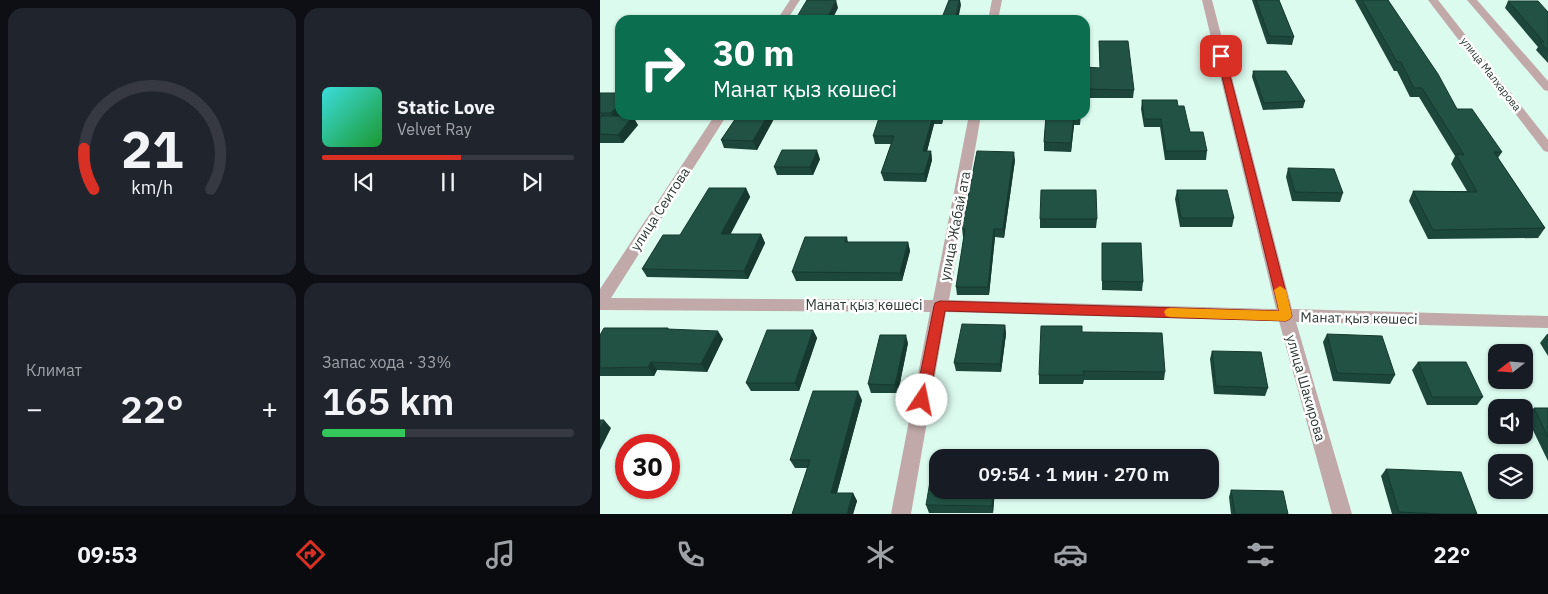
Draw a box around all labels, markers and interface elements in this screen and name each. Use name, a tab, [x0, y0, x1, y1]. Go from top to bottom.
text: 30 m	[713, 30, 795, 76]
street label: улица Малхарова	[1458, 34, 1524, 114]
icon: right	[630, 35, 695, 100]
pin	[1200, 35, 1242, 77]
icon: arrive	[1207, 42, 1235, 70]
text: Манат қыз көшесі	[713, 74, 897, 103]
text: Static Love	[397, 95, 495, 119]
text: 21	[121, 115, 183, 182]
text: Velvet Ray	[397, 119, 472, 139]
street label: улица Сеитова	[626, 163, 694, 254]
icon: previous	[350, 168, 378, 196]
icon: pause	[434, 168, 462, 196]
icon: next	[518, 168, 546, 196]
street label: улица Жабай ата	[936, 169, 975, 282]
text: km/h	[131, 176, 173, 199]
street label: Манат қыз көшесі	[805, 296, 923, 314]
street label: Манат қыз көшесі	[1300, 308, 1418, 328]
street label: улица Шакирова	[1282, 333, 1330, 444]
north arrow	[1488, 344, 1532, 389]
map controls	[1488, 344, 1533, 499]
text: Запас хода · 33%	[322, 352, 451, 372]
text: Климат	[26, 360, 82, 380]
position arrow	[895, 373, 947, 425]
text: 165 km	[322, 376, 454, 425]
text: 22°	[120, 384, 184, 433]
text: −	[26, 390, 43, 427]
text: +	[261, 390, 278, 427]
button: sound	[1488, 399, 1533, 444]
speed limit sign: 30	[615, 434, 680, 499]
button: layers	[1488, 454, 1533, 499]
text: 09:54 · 1 мин · 270 m	[979, 462, 1169, 486]
icon: directions	[293, 537, 328, 572]
icon: music	[483, 537, 518, 572]
icon: phone	[673, 537, 708, 572]
icon: climate	[863, 537, 898, 572]
icon: car	[1053, 537, 1088, 572]
icon: filters	[1243, 537, 1278, 572]
text: 09:53	[78, 540, 138, 569]
text: 22°	[1434, 540, 1470, 569]

